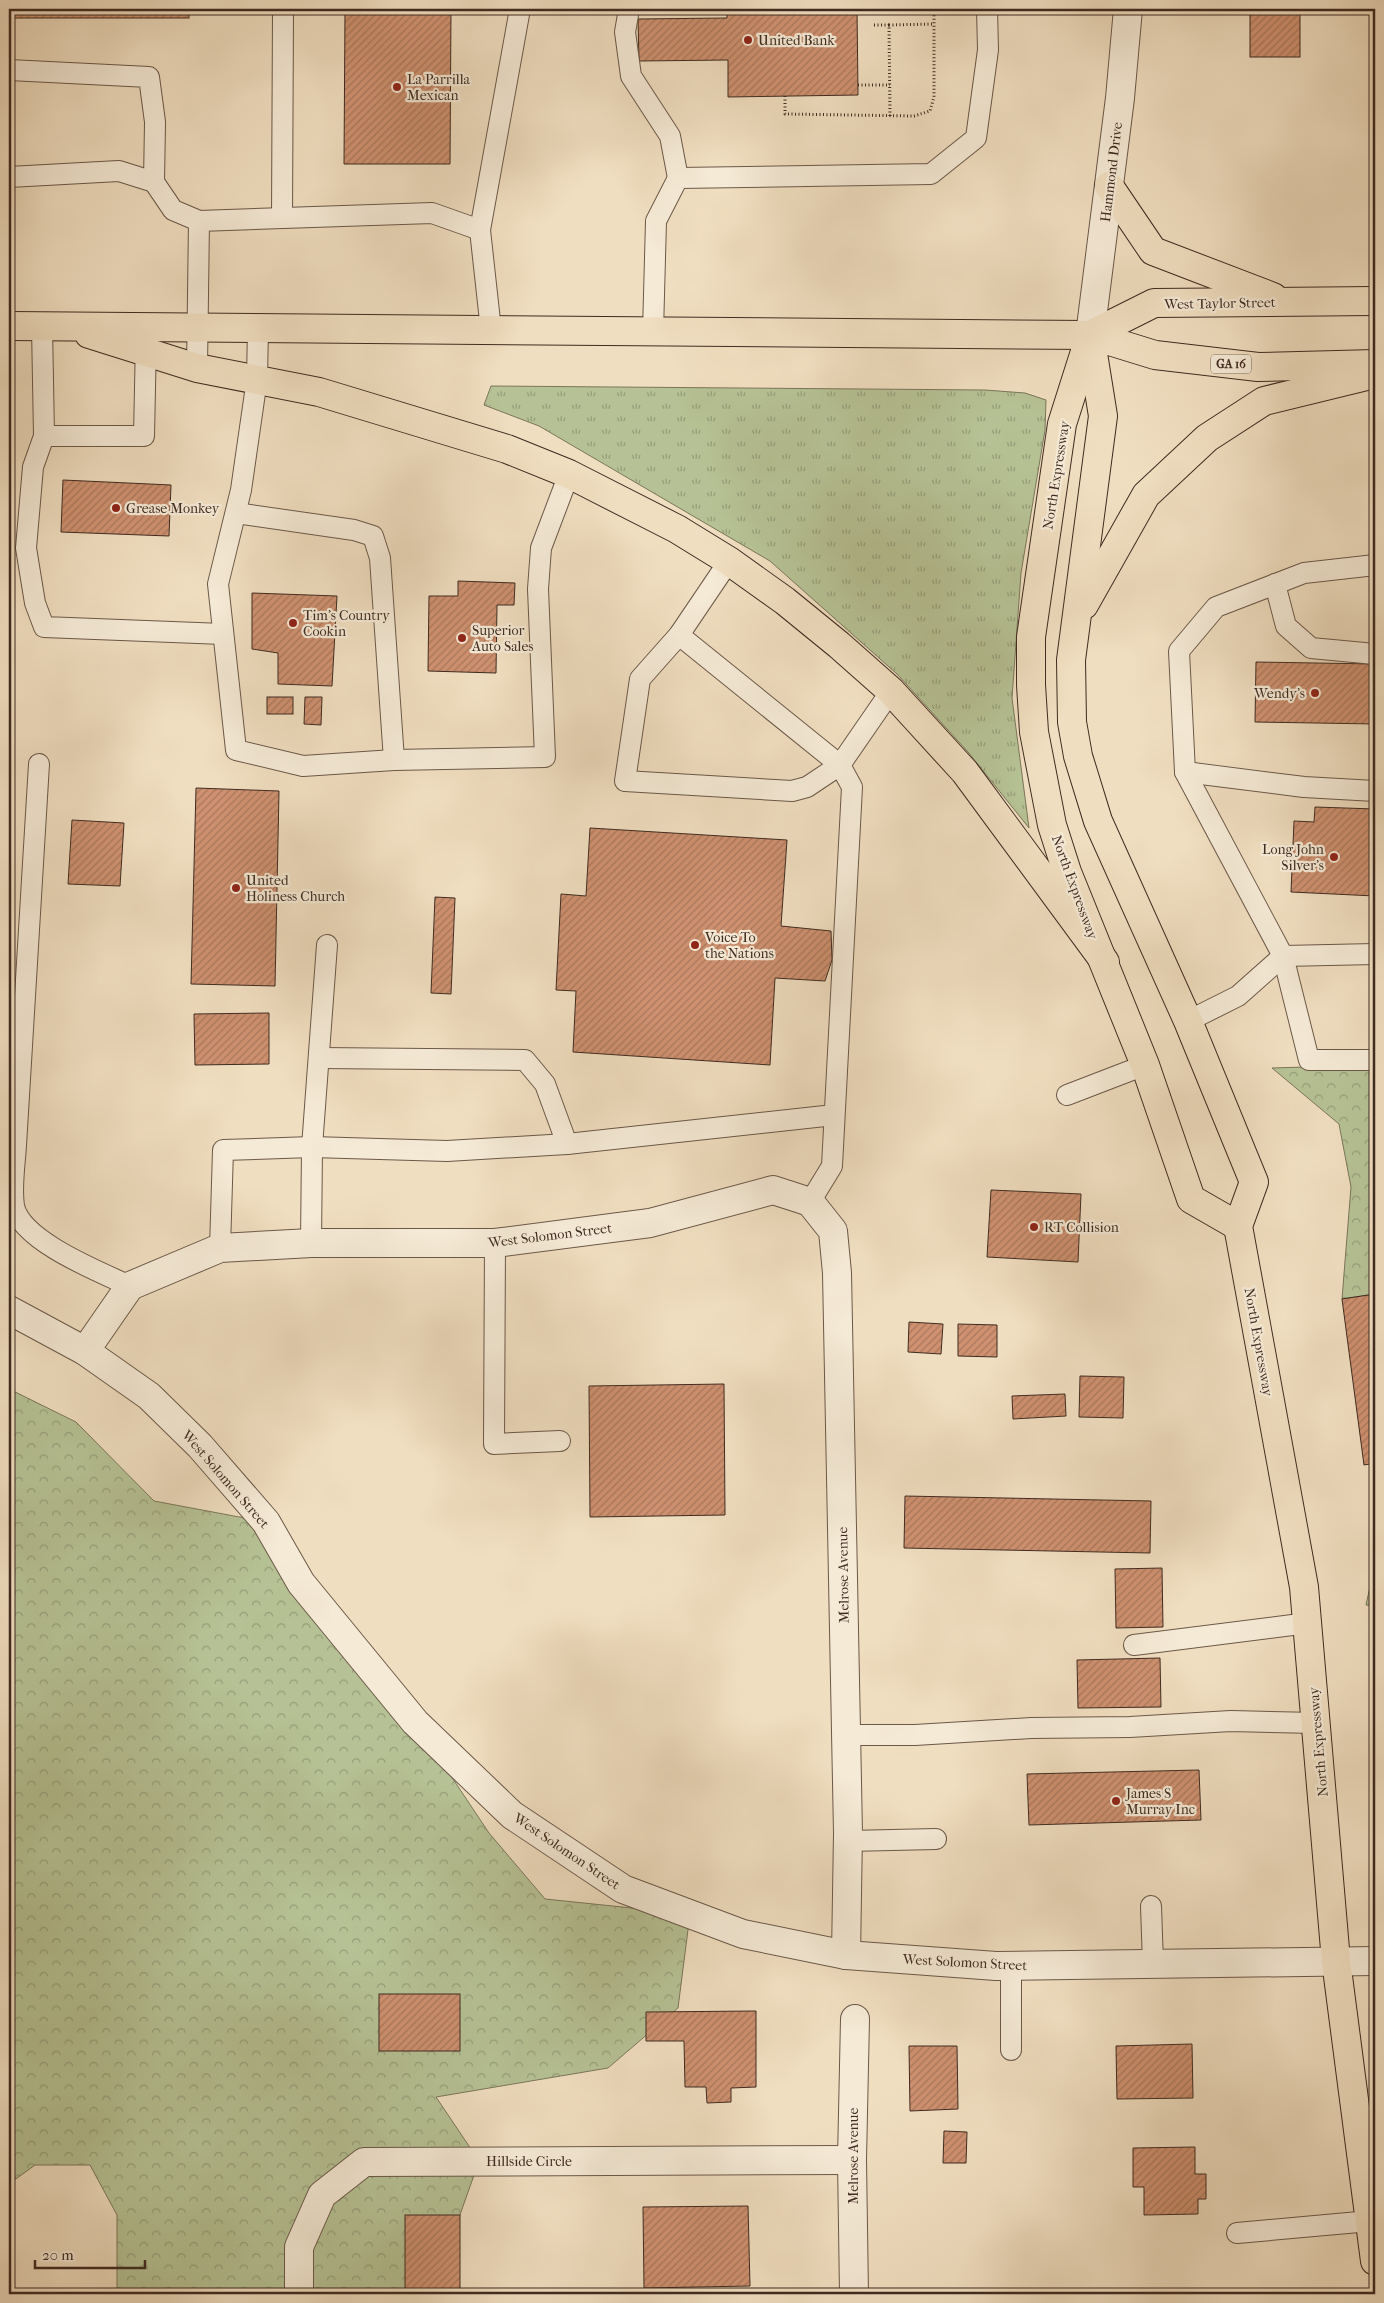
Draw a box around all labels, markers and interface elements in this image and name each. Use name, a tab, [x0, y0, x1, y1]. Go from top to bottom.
place label: United Bank	[758, 32, 835, 49]
marker: United Bank	[742, 34, 754, 46]
place label: La Parrilla Mexican	[407, 71, 471, 104]
marker: La Parrilla Mexican	[391, 81, 403, 93]
street label: Hammond Drive	[1097, 121, 1126, 223]
street label: West Taylor Street	[1163, 294, 1276, 313]
road number: GA 16	[1211, 354, 1251, 374]
street label: North Expressway	[1040, 419, 1074, 531]
place label: Grease Monkey	[126, 500, 220, 517]
marker: Grease Monkey	[110, 502, 122, 514]
place label: Tim's Country Cookin	[303, 607, 390, 640]
marker: Tim's Country Cookin	[287, 617, 299, 629]
place label: Superior Auto Sales	[471, 622, 533, 655]
marker: Superior Auto Sales	[456, 632, 468, 644]
place label: Wendy's	[1253, 685, 1305, 702]
marker: Wendy's	[1309, 687, 1321, 699]
street label: North Expressway	[1048, 833, 1101, 942]
place label: Long John Silver's	[1262, 841, 1324, 874]
marker: Long John Silver's	[1328, 851, 1340, 863]
place label: United Holiness Church	[246, 872, 345, 905]
marker: United Holiness Church	[230, 882, 242, 894]
place label: Voice To the Nations	[704, 929, 774, 962]
marker: Voice To the Nations	[689, 939, 701, 951]
street label: West Solomon Street	[486, 1219, 613, 1252]
place label: RT Collision	[1044, 1219, 1119, 1236]
marker: RT Collision	[1028, 1221, 1040, 1233]
street label: North Expressway	[1241, 1287, 1276, 1398]
street label: West Solomon Street	[178, 1426, 273, 1532]
street label: Melrose Avenue	[834, 1526, 853, 1623]
street label: North Expressway	[1305, 1686, 1332, 1797]
place label: James S Murray Inc	[1125, 1785, 1195, 1818]
marker: James S Murray Inc	[1110, 1795, 1122, 1807]
street label: West Solomon Street	[509, 1809, 623, 1893]
street label: West Solomon Street	[901, 1951, 1028, 1974]
street label: Melrose Avenue	[845, 2108, 862, 2204]
street label: Hillside Circle	[486, 2153, 572, 2170]
scale bar	[35, 2238, 145, 2270]
text: 20 m	[42, 2246, 74, 2264]

